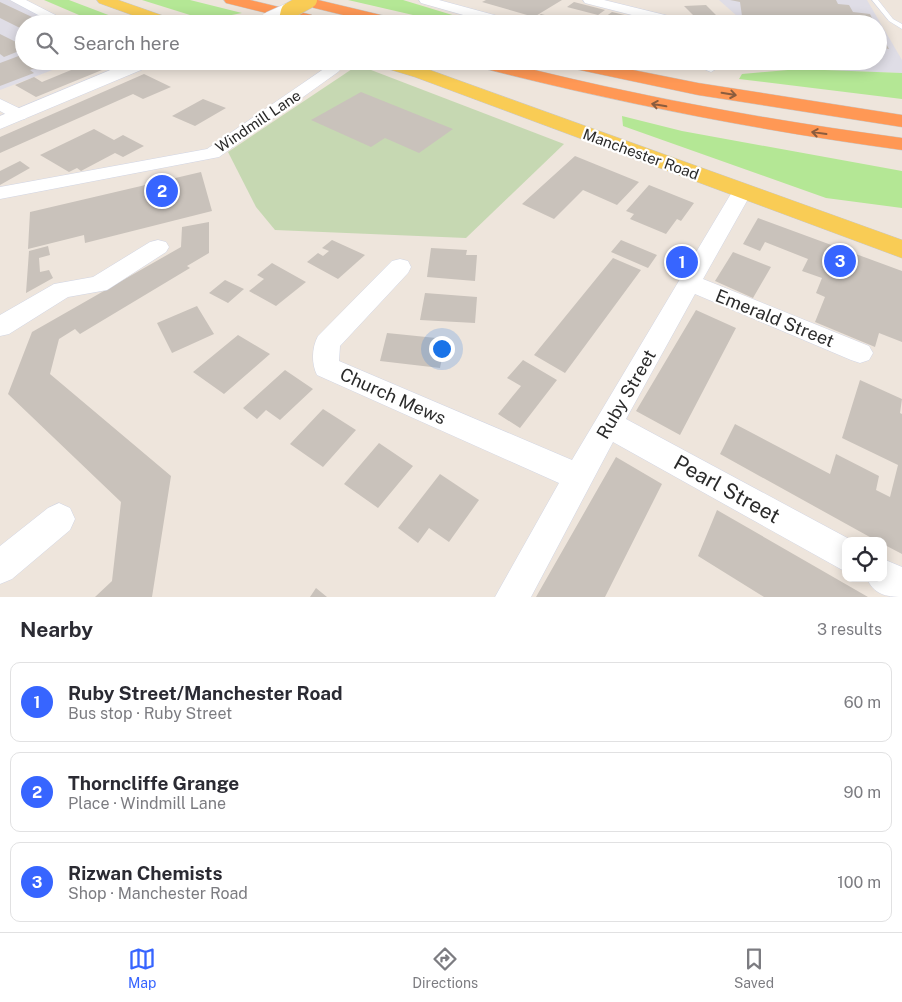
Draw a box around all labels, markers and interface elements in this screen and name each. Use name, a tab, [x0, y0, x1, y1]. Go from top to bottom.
search box	[15, 15, 887, 70]
icon: search	[33, 29, 61, 57]
text: Search here	[73, 32, 180, 54]
street label: Windmill Lane	[212, 86, 304, 156]
one-way arrow	[720, 89, 736, 99]
one-way arrow	[651, 99, 667, 109]
street label: Manchester Road	[581, 125, 701, 183]
one-way arrow	[811, 128, 827, 138]
pin: 2	[146, 172, 178, 210]
pin: 3	[824, 242, 856, 280]
pin: 1	[666, 243, 698, 281]
street label: Emerald Street	[713, 285, 837, 351]
your location	[429, 336, 455, 362]
street label: Ruby Street	[592, 346, 660, 442]
street label: Church Mews	[337, 363, 449, 429]
street label: Pearl Street	[670, 450, 784, 528]
map controls	[842, 537, 887, 582]
button: locate	[842, 537, 887, 582]
text: Nearby	[20, 617, 93, 642]
text: 3 results	[817, 620, 882, 639]
text: Ruby Street/Manchester Road	[68, 682, 343, 704]
text: 1	[34, 693, 40, 712]
text: 60 m	[844, 693, 881, 712]
text: Bus stop · Ruby Street	[68, 704, 232, 723]
text: Thorncliffe Grange	[68, 772, 239, 794]
text: 2	[32, 783, 42, 802]
text: 90 m	[844, 783, 881, 802]
text: Place · Windmill Lane	[68, 794, 226, 813]
text: Rizwan Chemists	[68, 862, 222, 884]
text: 3	[32, 873, 42, 892]
text: 100 m	[837, 873, 881, 892]
text: Shop · Manchester Road	[68, 884, 248, 903]
tab: Map	[128, 945, 156, 991]
tab: Directions	[412, 945, 478, 991]
tab: Saved	[734, 945, 774, 991]

